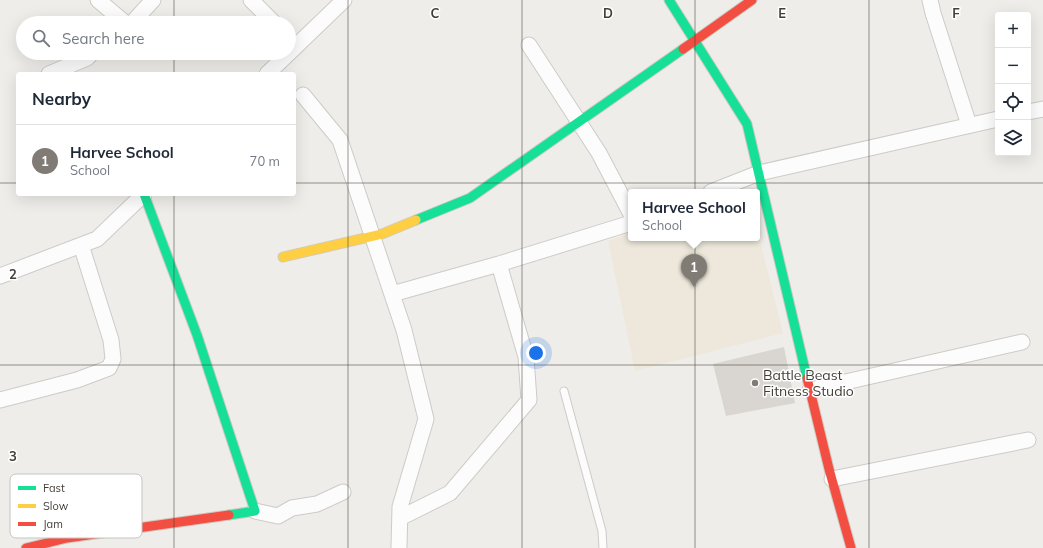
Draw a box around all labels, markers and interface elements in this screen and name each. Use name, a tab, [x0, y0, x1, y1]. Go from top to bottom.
text: C	[431, 5, 440, 21]
text: D	[603, 5, 613, 21]
text: E	[778, 5, 786, 21]
text: F	[952, 5, 960, 21]
map controls	[995, 12, 1031, 156]
button: +	[995, 12, 1031, 48]
search box	[16, 16, 296, 60]
icon: search	[30, 27, 52, 49]
text: Search here	[62, 29, 144, 48]
button: −	[995, 48, 1031, 84]
button: locate	[995, 84, 1031, 120]
text: Nearby	[32, 88, 91, 109]
button: layers	[995, 120, 1031, 156]
text: Harvee School	[70, 143, 174, 162]
text: 1	[41, 153, 49, 169]
text: 70 m	[250, 153, 280, 169]
text: School	[70, 162, 110, 178]
popup	[628, 189, 760, 241]
text: Harvee School	[642, 198, 746, 217]
text: School	[642, 217, 682, 233]
pin: 1	[681, 254, 707, 287]
text: 2	[9, 266, 17, 282]
your location	[526, 343, 546, 363]
place label: Battle Beast Fitness Studio	[763, 366, 854, 400]
marker: Battle Beast Fitness Studio	[750, 378, 760, 388]
text: 3	[9, 448, 17, 464]
legend	[10, 474, 142, 538]
text: Fast	[43, 481, 65, 495]
text: Slow	[43, 499, 69, 513]
text: Jam	[43, 517, 63, 531]

